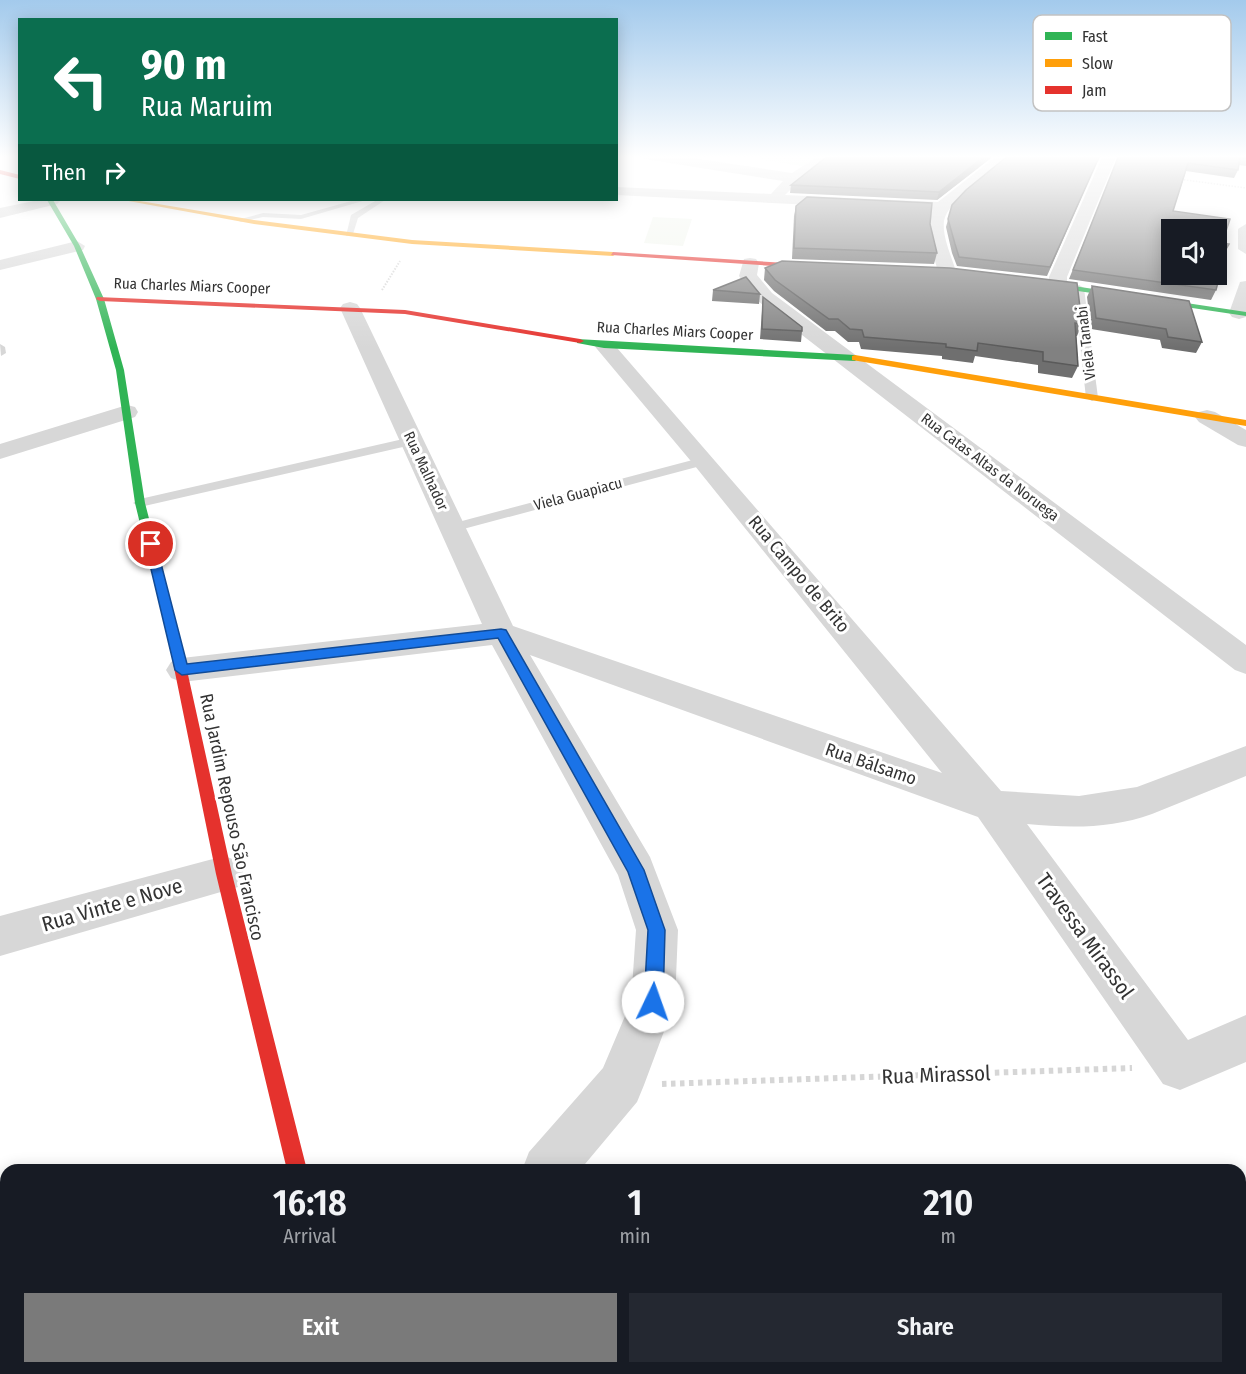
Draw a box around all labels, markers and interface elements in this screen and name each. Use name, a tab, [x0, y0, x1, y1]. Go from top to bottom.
legend	[1033, 15, 1231, 111]
text: Fast	[1082, 27, 1109, 46]
text: 90 m	[141, 40, 226, 90]
icon: left	[42, 42, 120, 120]
text: Slow	[1082, 54, 1113, 73]
text: Jam	[1082, 81, 1107, 100]
text: Rua Maruim	[141, 91, 273, 123]
icon: right	[98, 156, 131, 189]
text: Then	[42, 159, 86, 186]
map controls	[1161, 219, 1227, 285]
button: sound	[1161, 219, 1227, 285]
street label: Rua Charles Miars Cooper	[113, 274, 271, 298]
street label: Viela Tanabi	[1073, 305, 1099, 381]
street label: Rua Charles Miars Cooper	[596, 318, 754, 344]
street label: Rua Catas Altas da Noruega	[917, 409, 1063, 525]
street label: Rua Malhador	[400, 429, 452, 514]
street label: Viela Guapiacu	[532, 474, 624, 514]
street label: Rua Campo de Brito	[744, 511, 854, 637]
pin	[125, 518, 176, 569]
icon: arrive	[134, 527, 167, 560]
street label: Rua Jardim Repouso São Francisco	[195, 692, 269, 942]
street label: Rua Bálsamo	[822, 738, 920, 790]
street label: Travessa Mirassol	[1031, 868, 1140, 1004]
street label: Rua Vinte e Nove	[39, 872, 185, 938]
position arrow	[621, 970, 685, 1034]
street label: Rua Mirassol	[881, 1060, 991, 1090]
text: 16:18	[273, 1181, 347, 1225]
text: 1	[628, 1181, 642, 1225]
text: 210	[923, 1181, 973, 1225]
text: Arrival	[283, 1224, 336, 1248]
text: min	[620, 1224, 650, 1248]
text: m	[941, 1224, 956, 1248]
button: Exit	[24, 1293, 617, 1362]
button: Share	[629, 1293, 1222, 1362]

